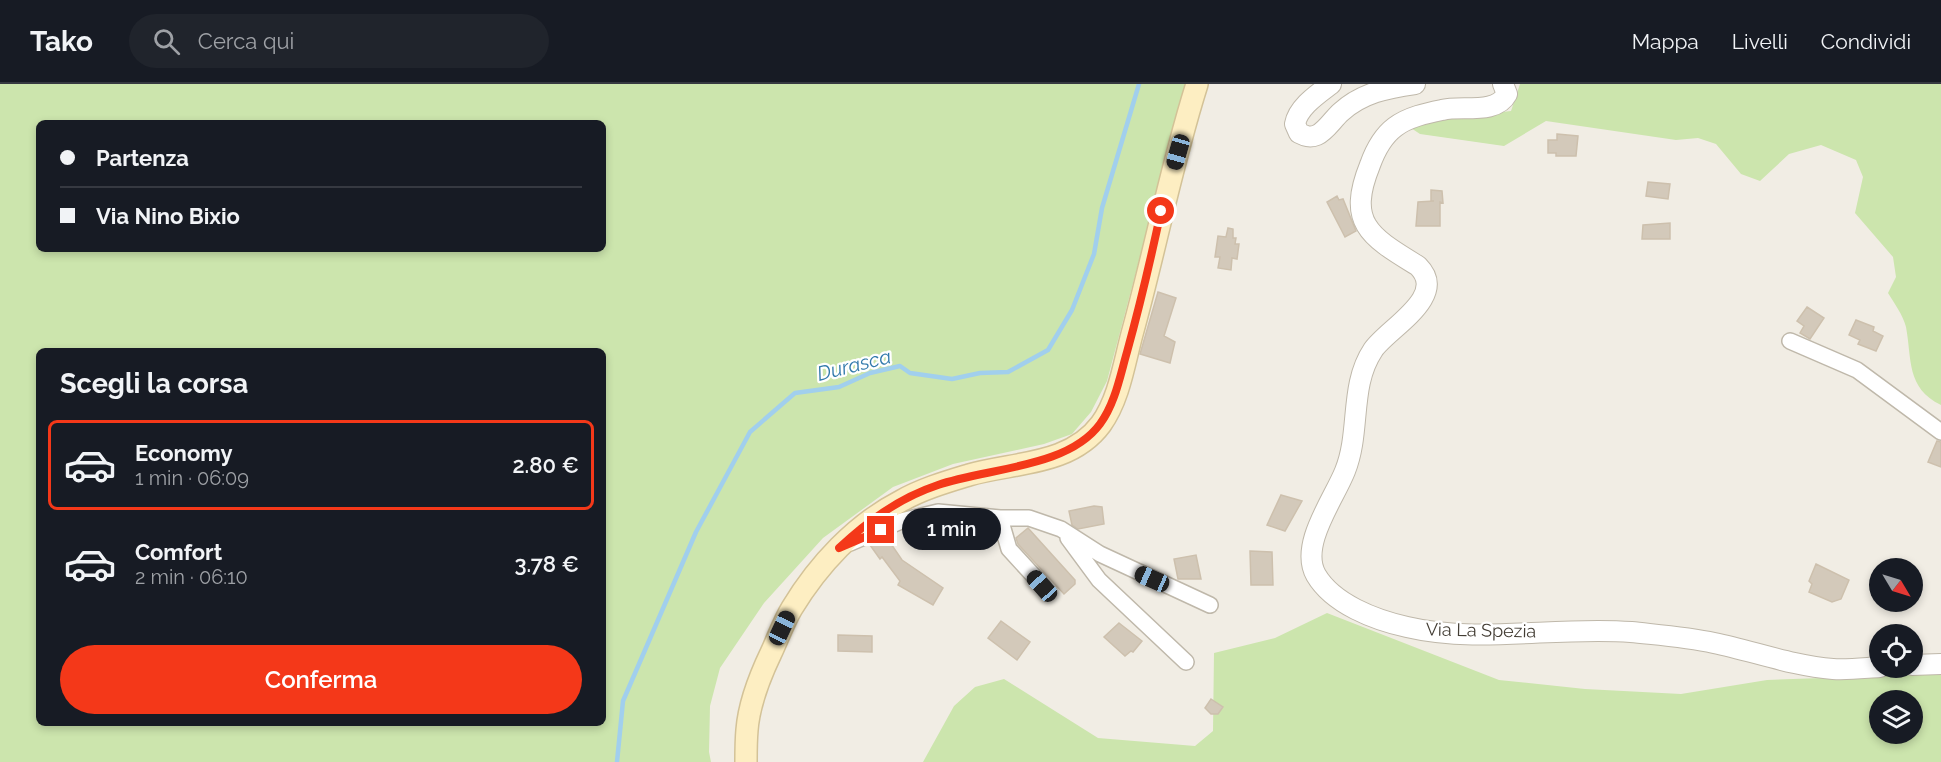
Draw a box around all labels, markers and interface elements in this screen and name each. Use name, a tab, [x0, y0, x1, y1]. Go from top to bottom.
search box	[129, 14, 549, 68]
text: Tako	[30, 25, 93, 58]
icon: search	[150, 25, 183, 58]
text: Cerca qui	[198, 28, 294, 54]
text: Mappa	[1632, 29, 1699, 54]
text: Livelli	[1732, 29, 1788, 54]
text: Condividi	[1821, 29, 1911, 54]
car	[1164, 132, 1192, 172]
text: Partenza	[96, 145, 189, 171]
route start	[1147, 197, 1174, 224]
text: Via Nino Bixio	[96, 203, 240, 229]
water label: Durasca	[814, 344, 894, 386]
text: Scegli la corsa	[60, 368, 248, 399]
icon: car	[63, 438, 117, 492]
text: Economy	[135, 440, 233, 466]
text: 2.80 €	[513, 452, 579, 478]
text: 1 min · 06:09	[135, 466, 249, 490]
callout: 1 min	[902, 509, 1001, 551]
route end	[867, 516, 894, 543]
text: 1 min	[927, 517, 976, 541]
icon: car	[63, 537, 117, 591]
text: Comfort	[135, 539, 222, 565]
text: 3.78 €	[514, 551, 579, 577]
north arrow	[1869, 558, 1923, 612]
map controls	[1869, 558, 1923, 744]
car	[1132, 563, 1172, 595]
text: 2 min · 06:10	[135, 565, 248, 589]
car	[1023, 567, 1061, 605]
car	[766, 608, 798, 648]
street label: Via La Spezia	[1426, 619, 1536, 641]
button: locate	[1869, 624, 1923, 678]
button: Conferma	[60, 645, 582, 714]
button: layers	[1869, 690, 1923, 744]

